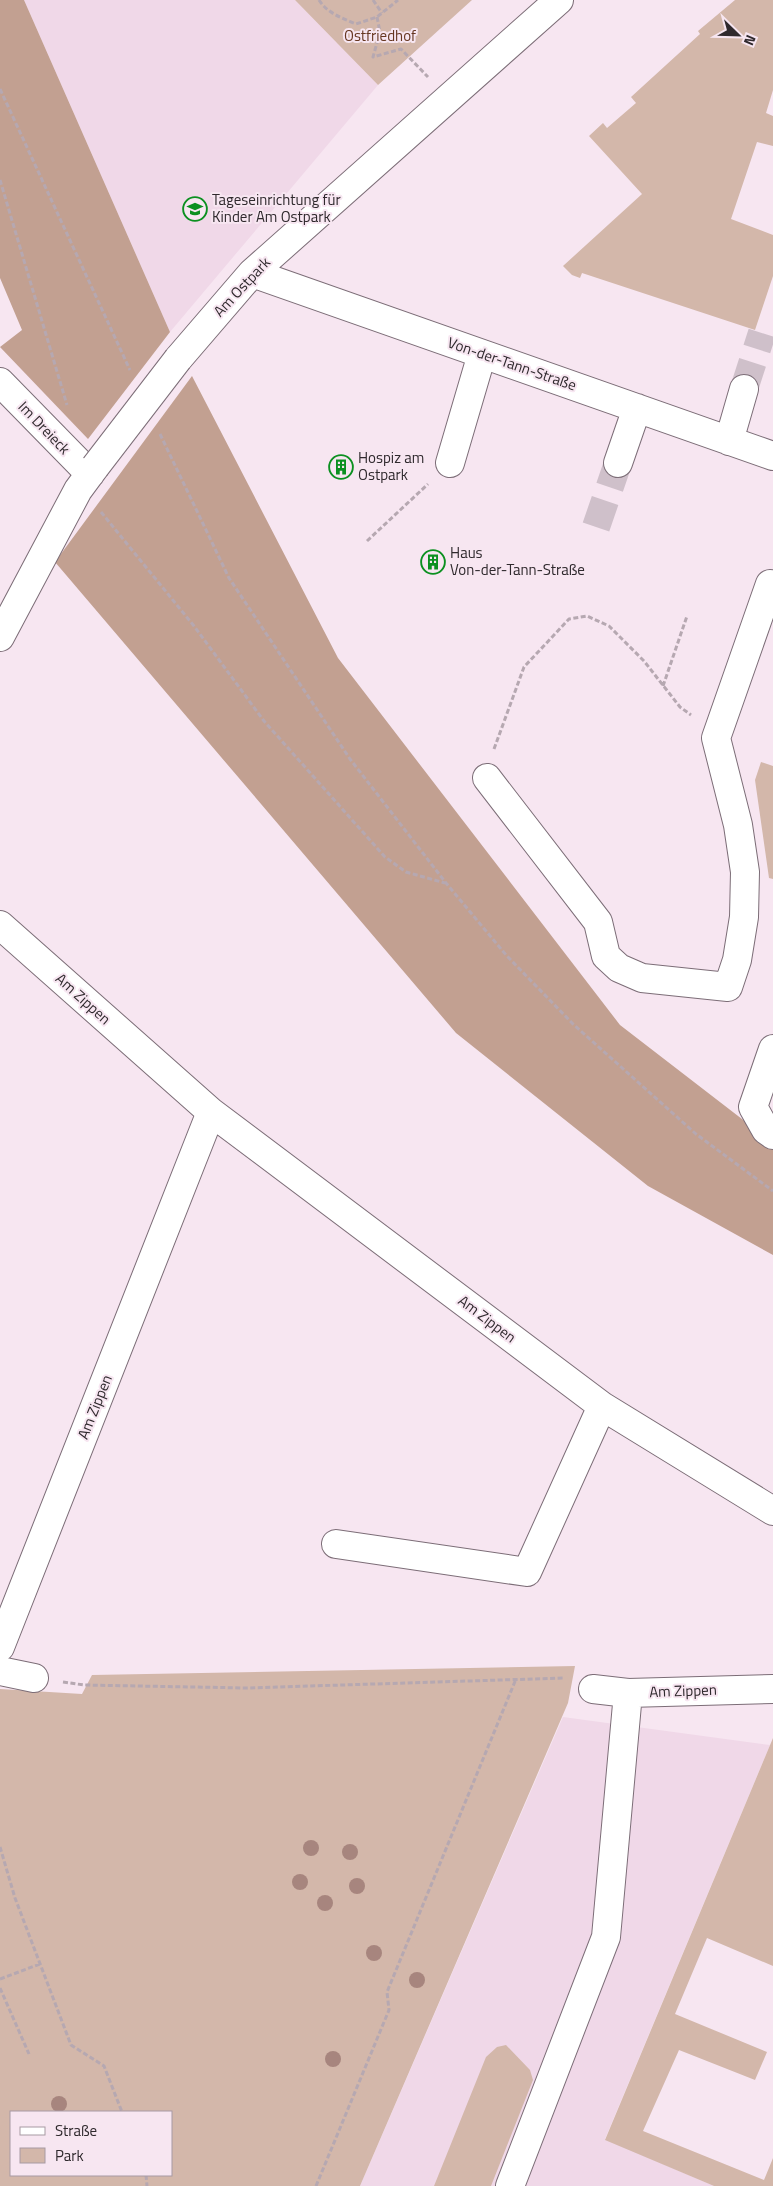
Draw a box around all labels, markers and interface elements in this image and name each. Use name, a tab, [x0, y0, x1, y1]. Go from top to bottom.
north arrow	[713, 10, 763, 60]
park label: Ostfriedhof	[344, 24, 416, 47]
text: N	[739, 32, 762, 49]
place label: Tageseinrichtung für Kinder Am Ostpark	[212, 188, 341, 228]
school or university icon: Tageseinrichtung für Kinder Am Ostpark	[182, 196, 208, 222]
street label: Am Ostpark	[208, 251, 276, 322]
street label: Von-der-Tann-Straße	[445, 331, 580, 396]
street label: Im Dreieck	[13, 396, 76, 460]
place label: Hospiz am Ostpark	[358, 446, 424, 486]
building icon: Hospiz am Ostpark	[328, 454, 354, 480]
place label: Haus Von-der-Tann-Straße	[450, 541, 585, 581]
building icon: Haus Von-der-Tann-Straße	[420, 549, 446, 575]
street label: Am Zippen	[51, 967, 116, 1030]
street label: Am Zippen	[453, 1289, 521, 1348]
street label: Am Zippen	[71, 1371, 118, 1442]
street label: Am Zippen	[649, 1678, 717, 1703]
legend	[10, 2111, 172, 2176]
text: Straße	[55, 2119, 97, 2142]
text: Park	[55, 2144, 84, 2167]

